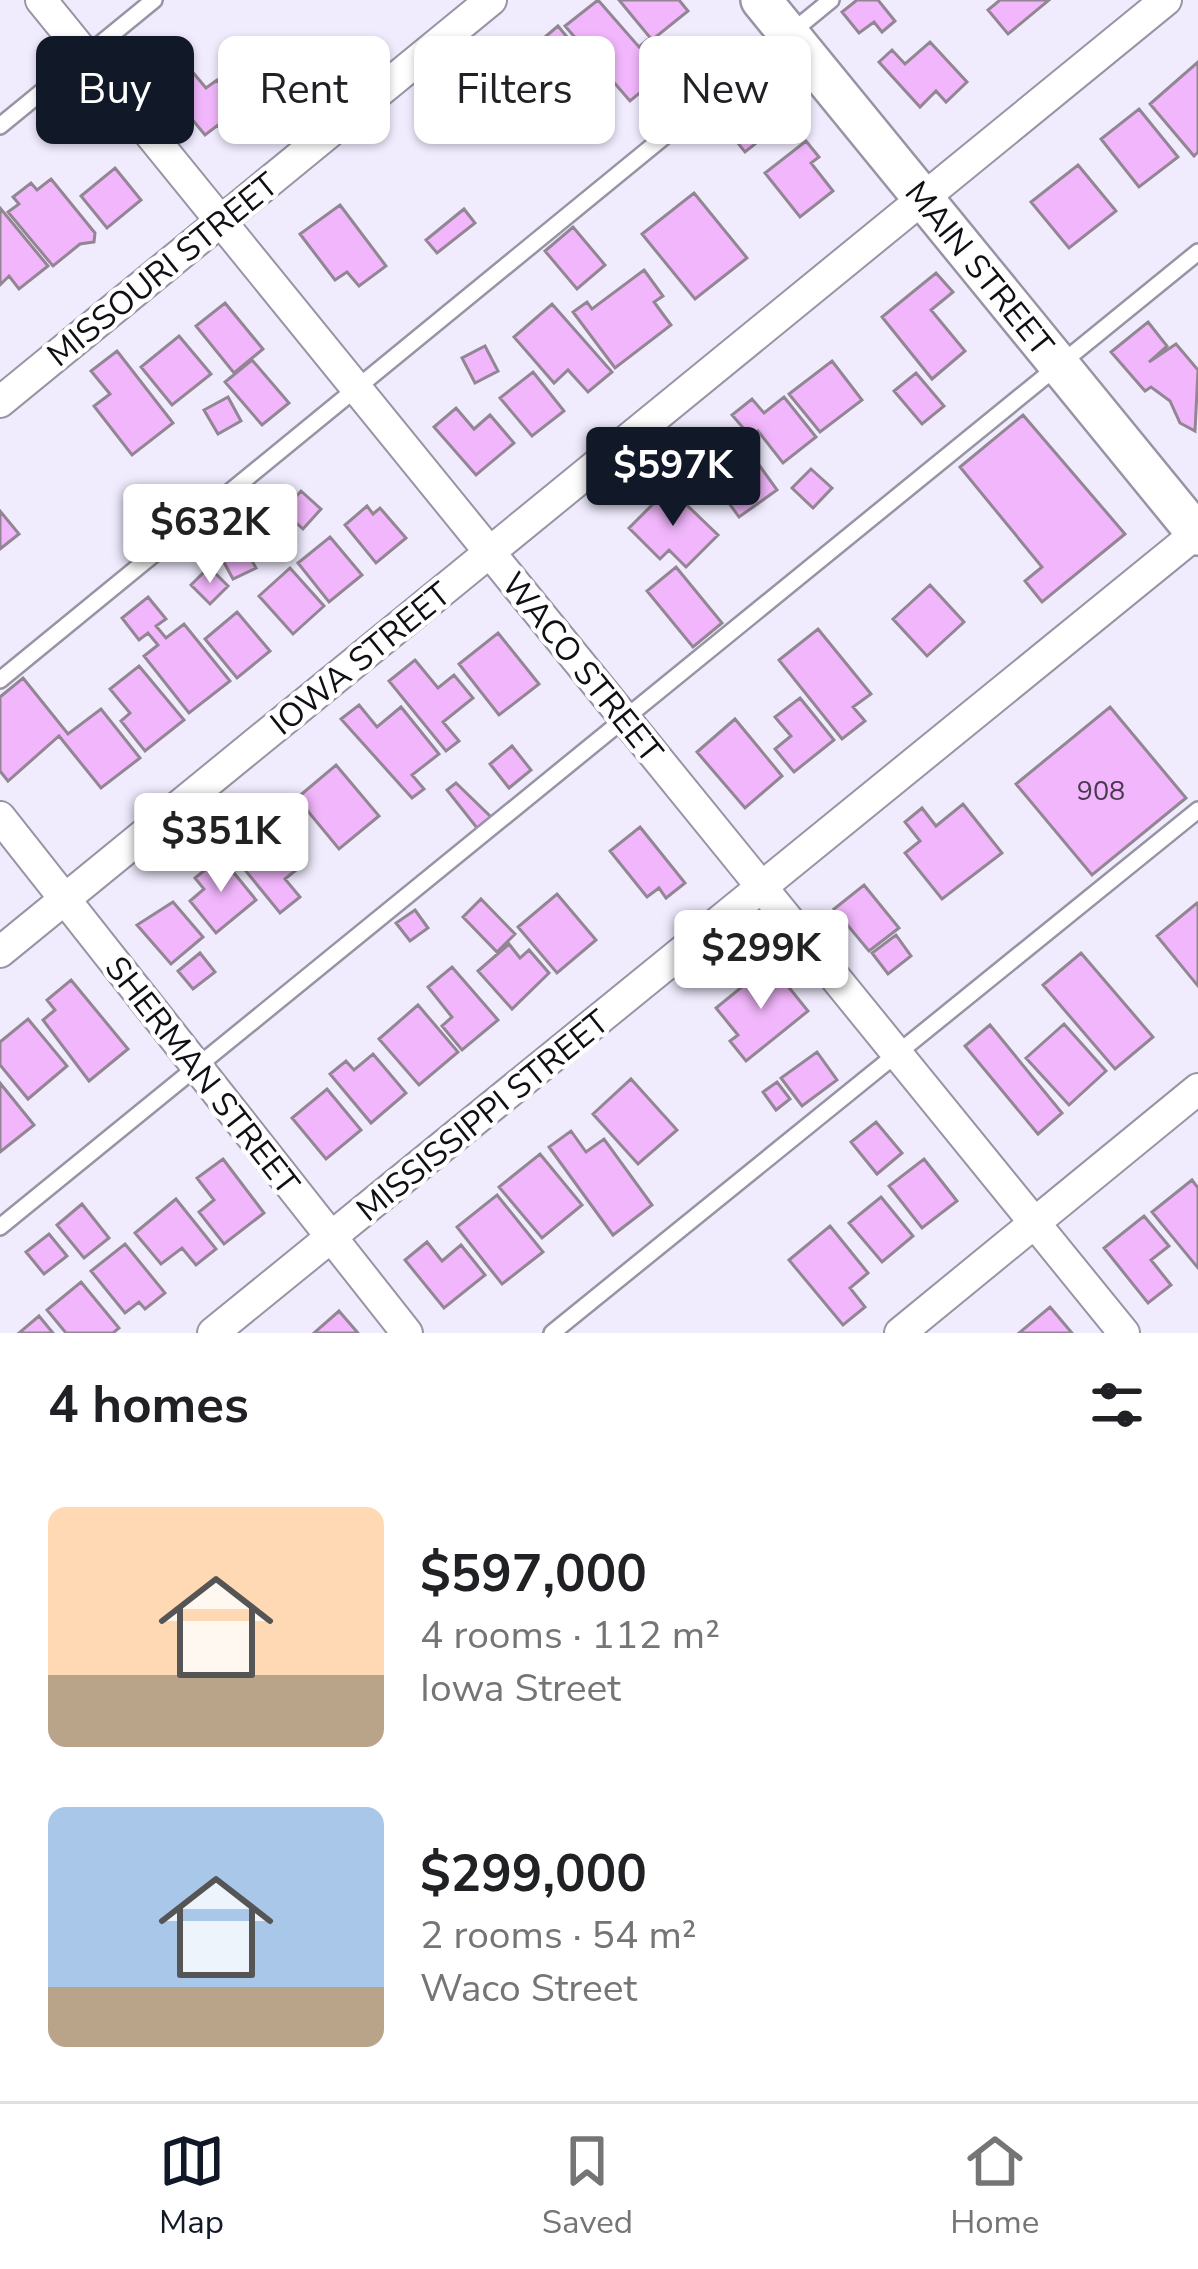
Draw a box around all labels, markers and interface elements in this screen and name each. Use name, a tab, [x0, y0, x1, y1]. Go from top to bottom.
chip: Buy	[36, 36, 194, 144]
chip: Rent	[218, 36, 390, 144]
chip: Filters	[414, 36, 615, 144]
chip: New	[639, 36, 811, 144]
street label: MISSOURI STREET	[38, 163, 288, 377]
street label: MAIN STREET	[894, 172, 1064, 366]
pin: $597K	[589, 427, 757, 529]
text: $597K	[613, 439, 733, 492]
pin: $632K	[126, 484, 294, 586]
text: $632K	[150, 496, 270, 549]
street label: WACO STREET	[491, 563, 673, 773]
street label: IOWA STREET	[261, 572, 461, 746]
house number: 908	[1077, 773, 1125, 810]
pin: $351K	[137, 793, 305, 895]
text: $351K	[161, 805, 281, 858]
pin: $299K	[677, 910, 845, 1012]
text: $299K	[701, 922, 821, 975]
street label: SHERMAN STREET	[94, 947, 309, 1205]
street label: MISSISSIPPI STREET	[347, 1000, 619, 1232]
text: 4 homes	[48, 1370, 249, 1440]
icon: filters	[1084, 1372, 1150, 1438]
text: $597,000	[420, 1539, 647, 1609]
icon: home	[144, 1555, 288, 1699]
text: 4 rooms · 112 m²	[420, 1609, 720, 1662]
text: Iowa Street	[420, 1662, 621, 1715]
text: $299,000	[420, 1839, 647, 1909]
icon: home	[144, 1855, 288, 1999]
text: 2 rooms · 54 m²	[420, 1909, 697, 1962]
text: Waco Street	[420, 1962, 637, 2015]
tab: Map	[159, 2128, 225, 2245]
tab: Saved	[542, 2128, 633, 2245]
tab: Home	[950, 2128, 1039, 2245]

